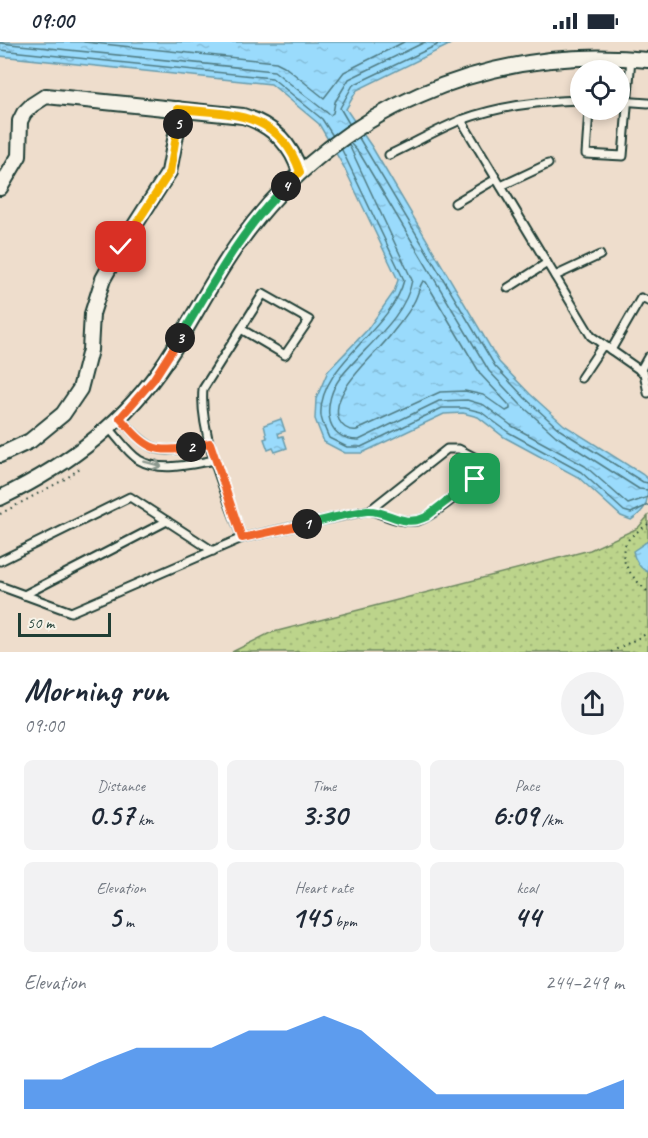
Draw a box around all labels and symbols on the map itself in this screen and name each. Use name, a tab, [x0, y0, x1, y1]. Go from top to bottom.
pin: 5	[163, 109, 193, 139]
pin: 4	[271, 171, 301, 201]
pin	[95, 221, 146, 272]
pin: 3	[165, 323, 195, 353]
pin: 2	[176, 432, 206, 462]
pin	[449, 453, 500, 504]
one-way arrow	[143, 459, 162, 471]
pin: 1	[292, 509, 322, 539]
scale bar	[18, 610, 111, 638]

